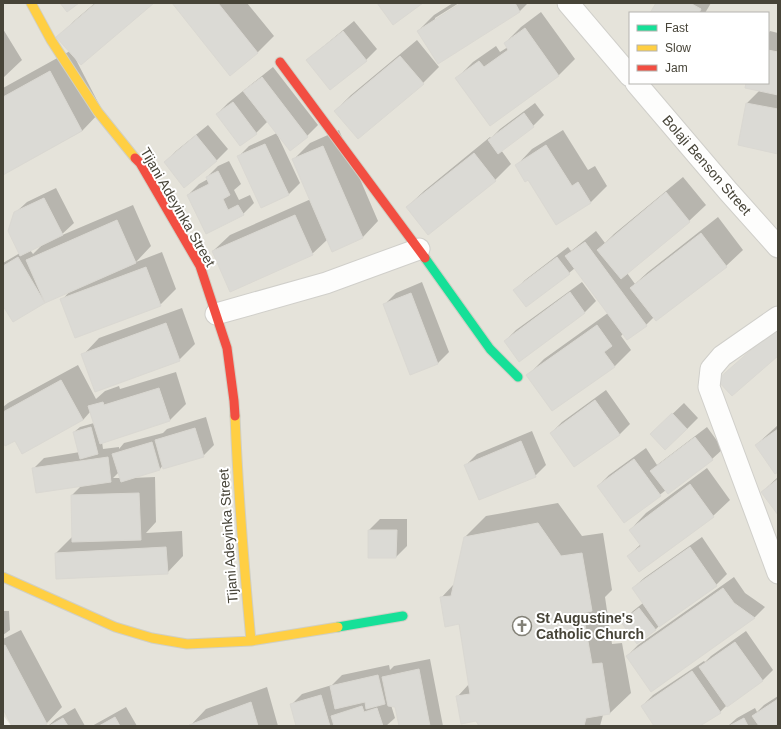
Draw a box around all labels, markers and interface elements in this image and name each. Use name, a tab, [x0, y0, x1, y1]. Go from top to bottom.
legend	[629, 12, 769, 84]
text: Fast	[665, 21, 689, 35]
text: Slow	[665, 41, 691, 55]
text: Jam	[665, 61, 688, 75]
street label: Bolaji Benson Street	[659, 112, 755, 218]
street label: Tijani Adeyinka Street	[137, 145, 219, 270]
street label: Tijani Adeyinka Street	[215, 468, 241, 604]
place label: St Augustine's Catholic Church	[536, 610, 644, 642]
church icon: St Augustine's Catholic Church	[511, 615, 533, 637]

